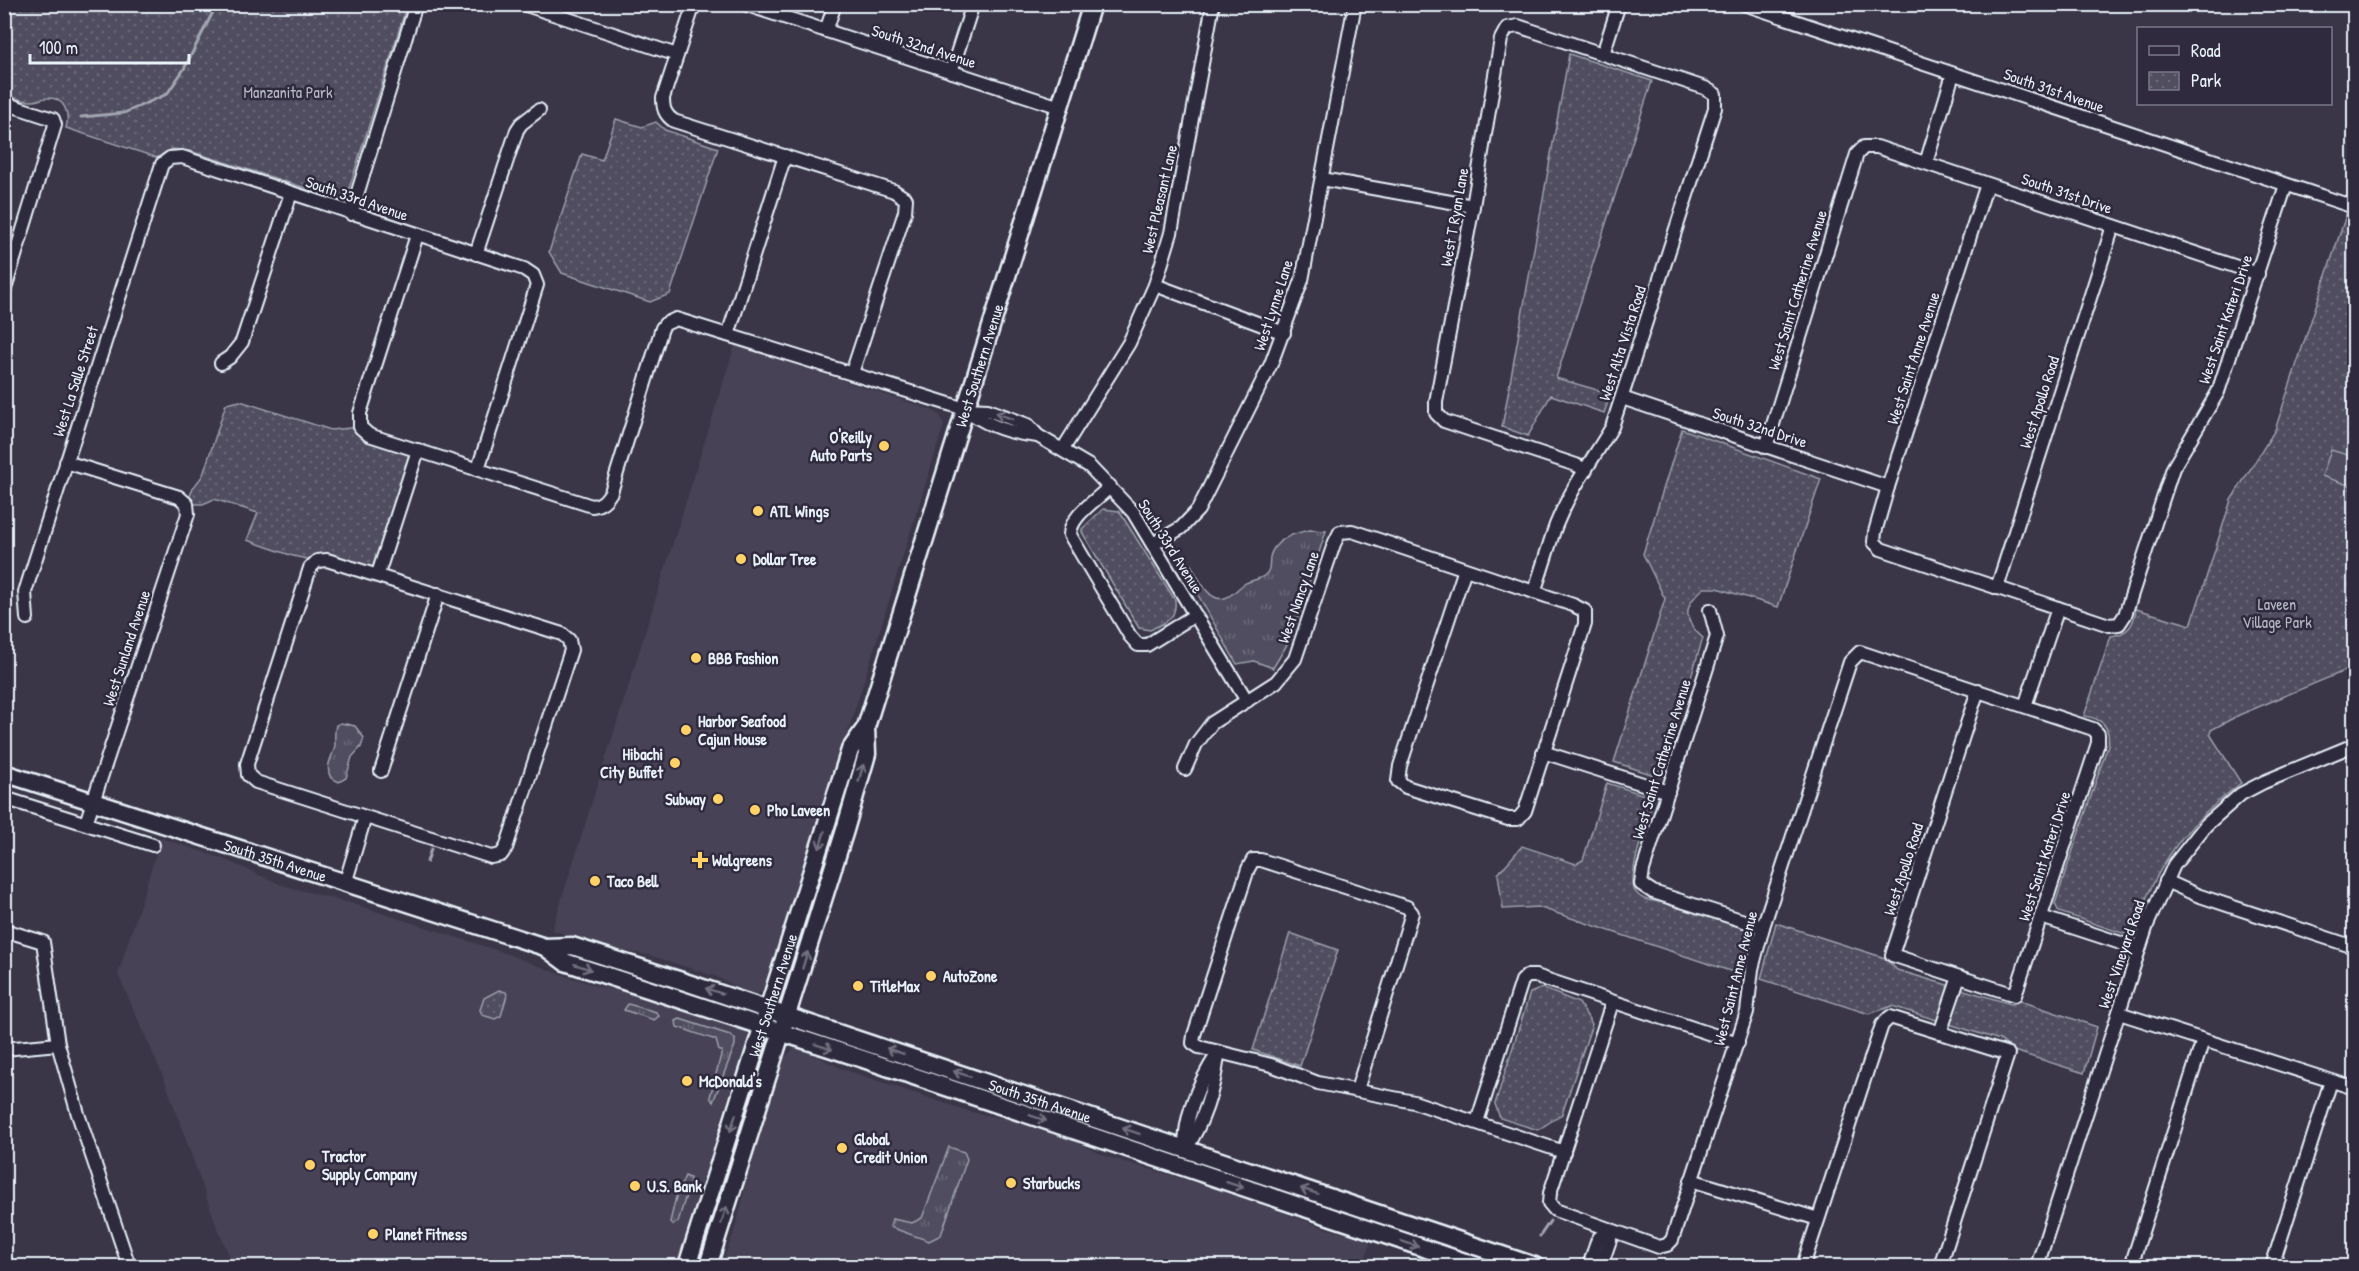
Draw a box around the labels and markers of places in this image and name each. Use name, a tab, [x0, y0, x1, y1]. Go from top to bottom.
place label: O'Reilly Auto Parts	[810, 426, 873, 466]
marker: O'Reilly Auto Parts	[877, 439, 891, 453]
place label: ATL Wings	[770, 500, 830, 523]
marker: ATL Wings	[751, 504, 765, 518]
place label: Dollar Tree	[753, 548, 817, 570]
marker: Dollar Tree	[734, 552, 748, 566]
place label: BBB Fashion	[708, 647, 778, 669]
marker: BBB Fashion	[689, 651, 703, 665]
place label: Harbor Seafood Cajun House	[698, 710, 786, 750]
marker: Harbor Seafood Cajun House	[679, 723, 693, 737]
place label: Hibachi City Buffet	[600, 743, 663, 784]
marker: Hibachi City Buffet	[668, 756, 682, 770]
place label: Subway	[665, 788, 706, 811]
marker: Subway	[711, 792, 725, 806]
place label: Pho Laveen	[767, 799, 830, 821]
marker: Pho Laveen	[748, 803, 762, 817]
place label: Walgreens	[712, 849, 773, 872]
marker: Walgreens	[693, 853, 707, 867]
place label: Taco Bell	[606, 870, 660, 892]
marker: Taco Bell	[588, 874, 602, 888]
place label: AutoZone	[943, 965, 998, 987]
marker: AutoZone	[924, 969, 938, 983]
place label: TitleMax	[869, 975, 920, 997]
marker: TitleMax	[851, 979, 865, 993]
place label: McDonald's	[699, 1070, 762, 1092]
marker: McDonald's	[680, 1074, 694, 1088]
place label: Global Credit Union	[854, 1128, 928, 1168]
marker: Global Credit Union	[835, 1141, 849, 1155]
place label: Tractor Supply Company	[321, 1145, 418, 1186]
marker: Tractor Supply Company	[303, 1158, 317, 1172]
place label: Starbucks	[1023, 1172, 1081, 1194]
place label: U.S. Bank	[647, 1175, 702, 1197]
marker: Starbucks	[1004, 1176, 1018, 1190]
marker: U.S. Bank	[628, 1179, 642, 1193]
place label: Planet Fitness	[385, 1223, 468, 1245]
marker: Planet Fitness	[366, 1227, 380, 1241]

